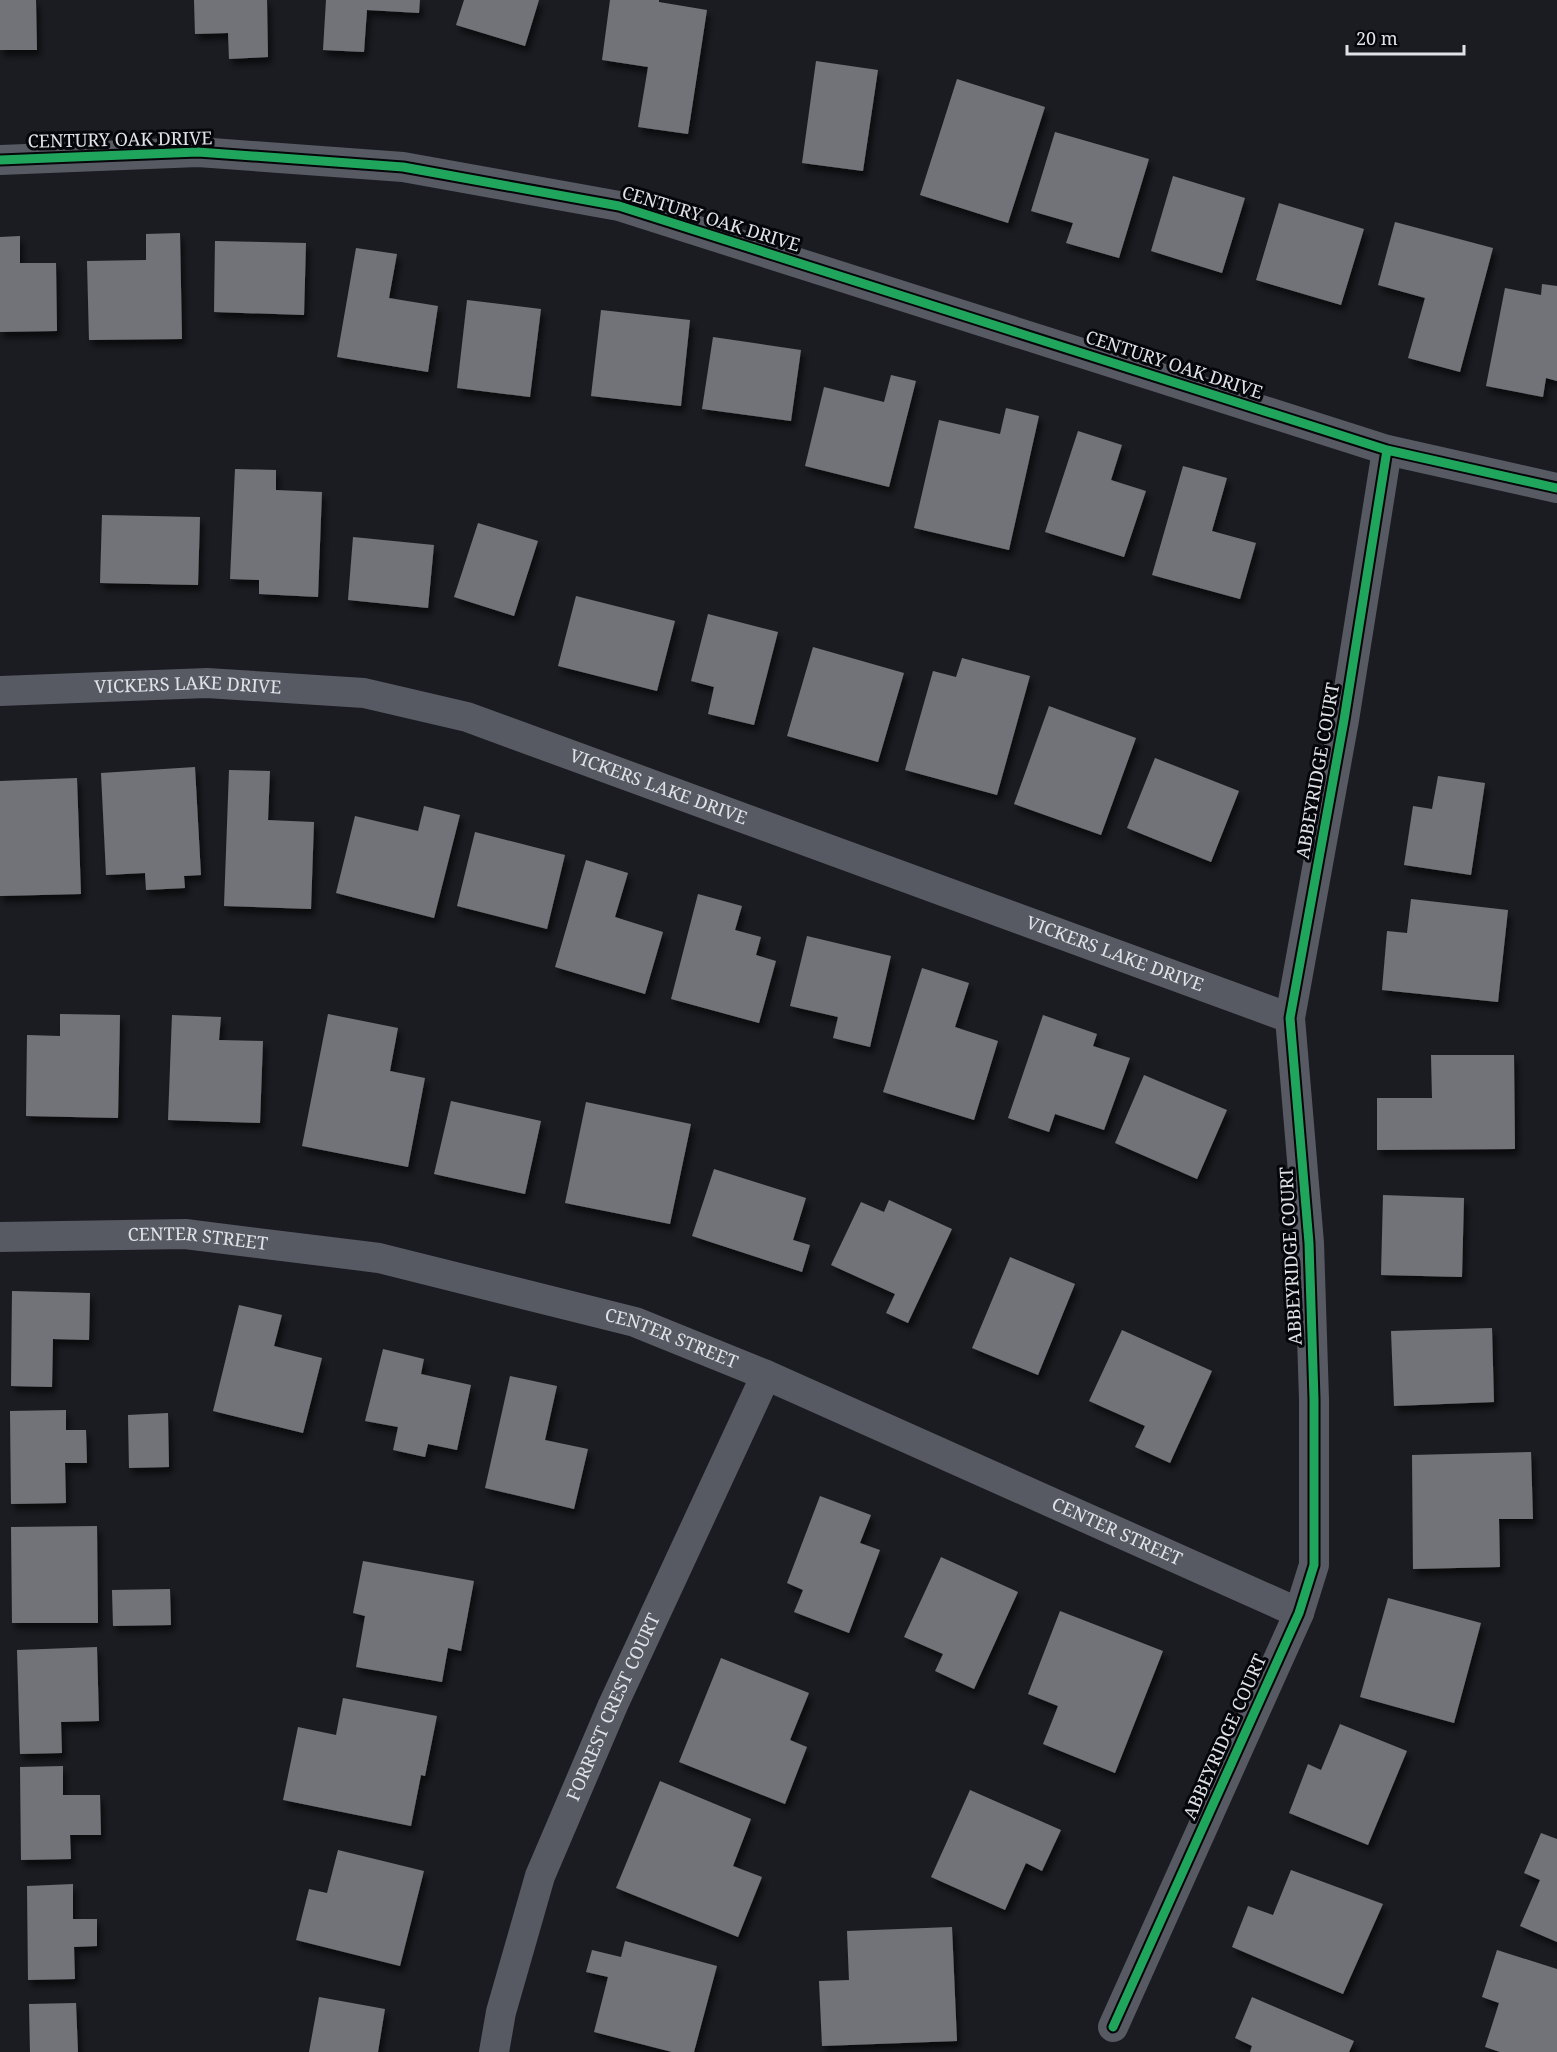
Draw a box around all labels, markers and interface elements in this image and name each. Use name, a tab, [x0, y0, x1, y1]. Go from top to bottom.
scale bar	[1347, 18, 1464, 56]
text: 20 m	[1356, 26, 1398, 50]
street label: CENTURY OAK DRIVE	[27, 125, 213, 153]
street label: CENTURY OAK DRIVE	[619, 180, 803, 257]
street label: CENTURY OAK DRIVE	[1083, 324, 1266, 404]
street label: VICKERS LAKE DRIVE	[94, 670, 282, 699]
street label: ABBEYRIDGE COURT	[1290, 681, 1344, 861]
street label: VICKERS LAKE DRIVE	[567, 743, 751, 829]
street label: VICKERS LAKE DRIVE	[1023, 910, 1207, 996]
street label: ABBEYRIDGE COURT	[1273, 1166, 1307, 1346]
street label: CENTER STREET	[127, 1221, 269, 1255]
street label: CENTER STREET	[603, 1302, 742, 1373]
street label: CENTER STREET	[1048, 1491, 1186, 1570]
street label: FORREST CREST COURT	[560, 1609, 665, 1805]
street label: ABBEYRIDGE COURT	[1177, 1650, 1271, 1823]

